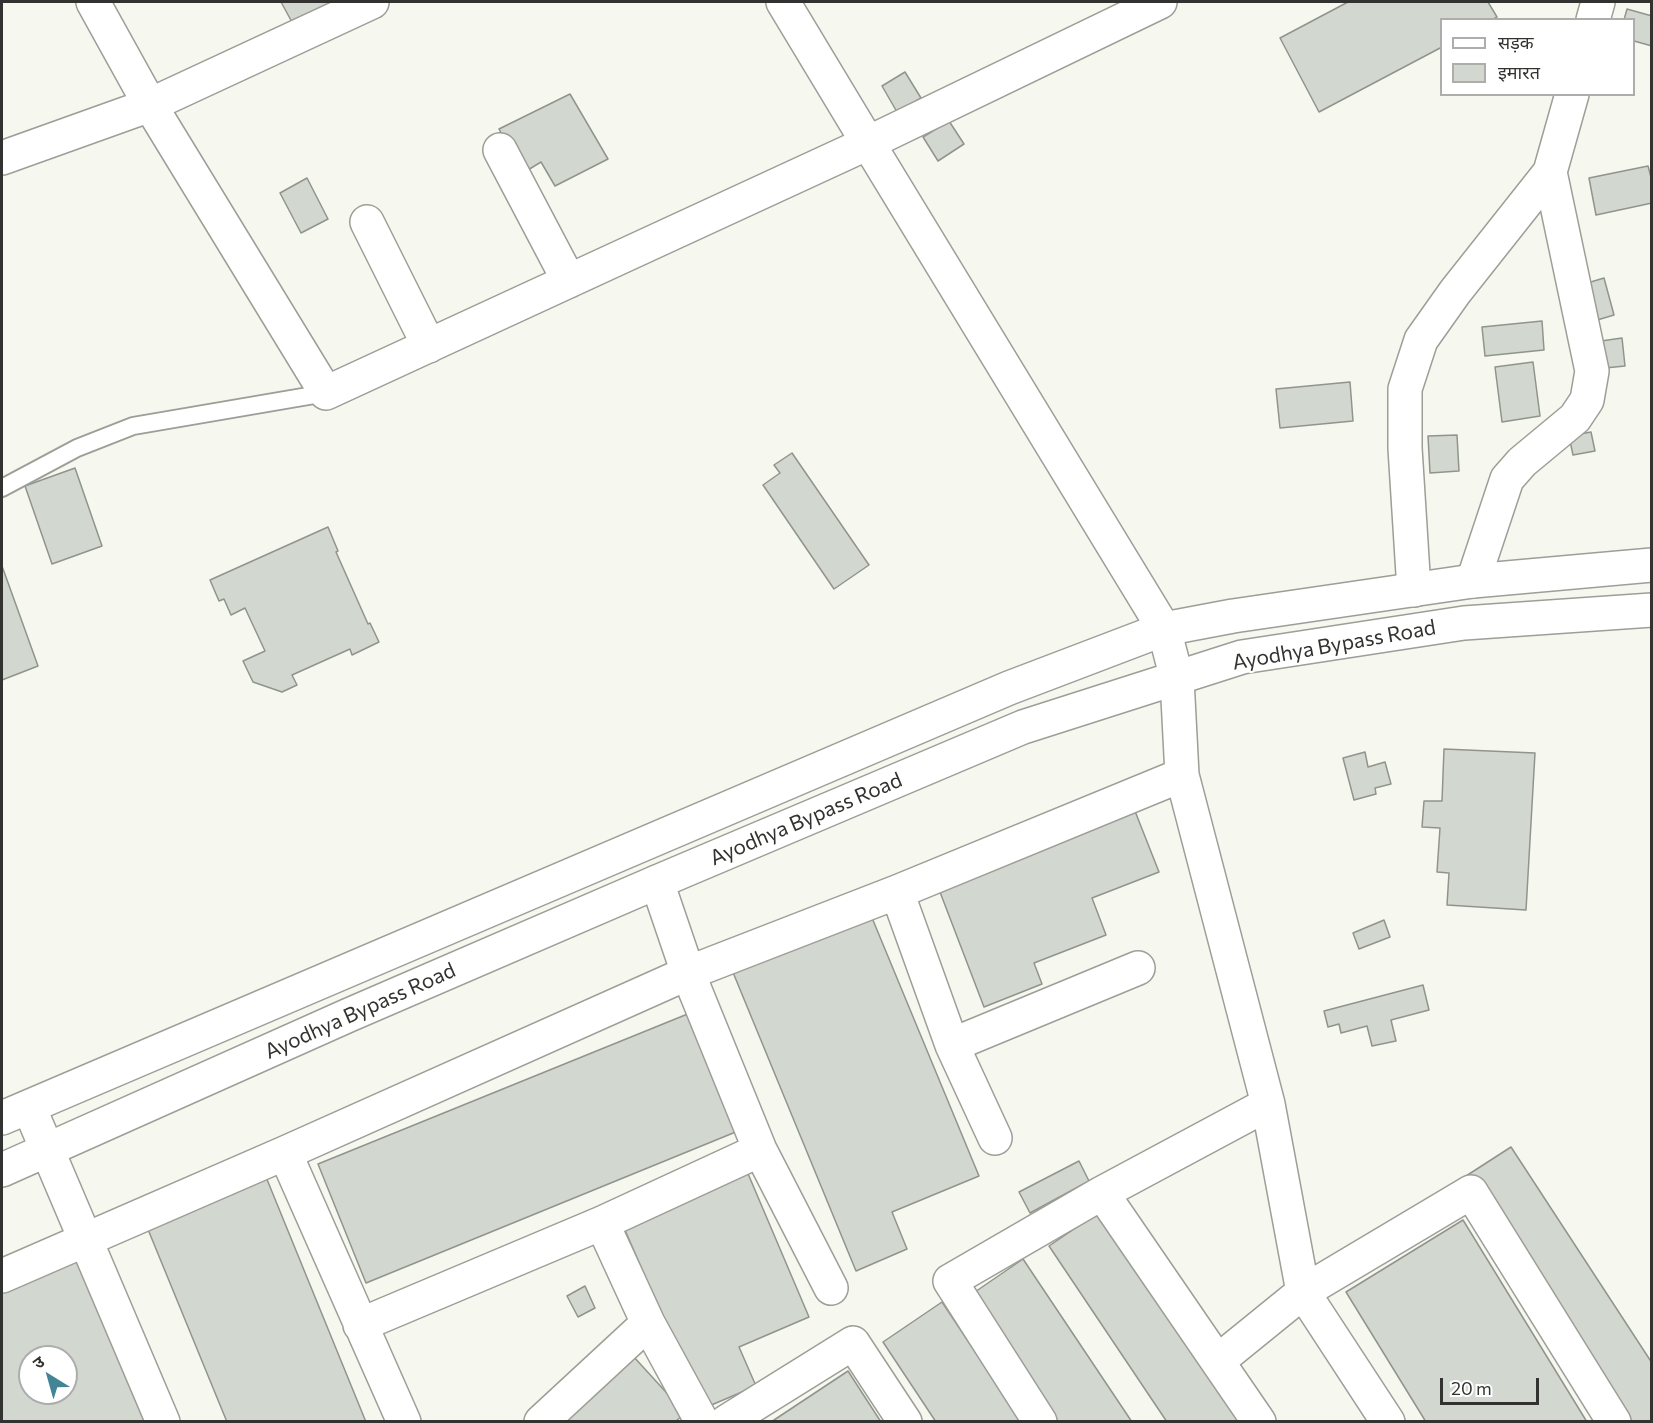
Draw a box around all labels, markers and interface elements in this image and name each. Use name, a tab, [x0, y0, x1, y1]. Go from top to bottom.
legend	[1440, 18, 1635, 96]
text: सड़क	[1498, 31, 1534, 53]
text: इमारत	[1498, 61, 1540, 83]
street label: Ayodhya Bypass Road	[1230, 615, 1438, 675]
street label: Ayodhya Bypass Road	[706, 767, 906, 871]
street label: Ayodhya Bypass Road	[261, 958, 459, 1064]
north arrow	[18, 1345, 78, 1405]
text: उ	[29, 1351, 48, 1372]
scale bar	[1443, 1366, 1542, 1404]
text: 20 m	[1451, 1377, 1492, 1399]

